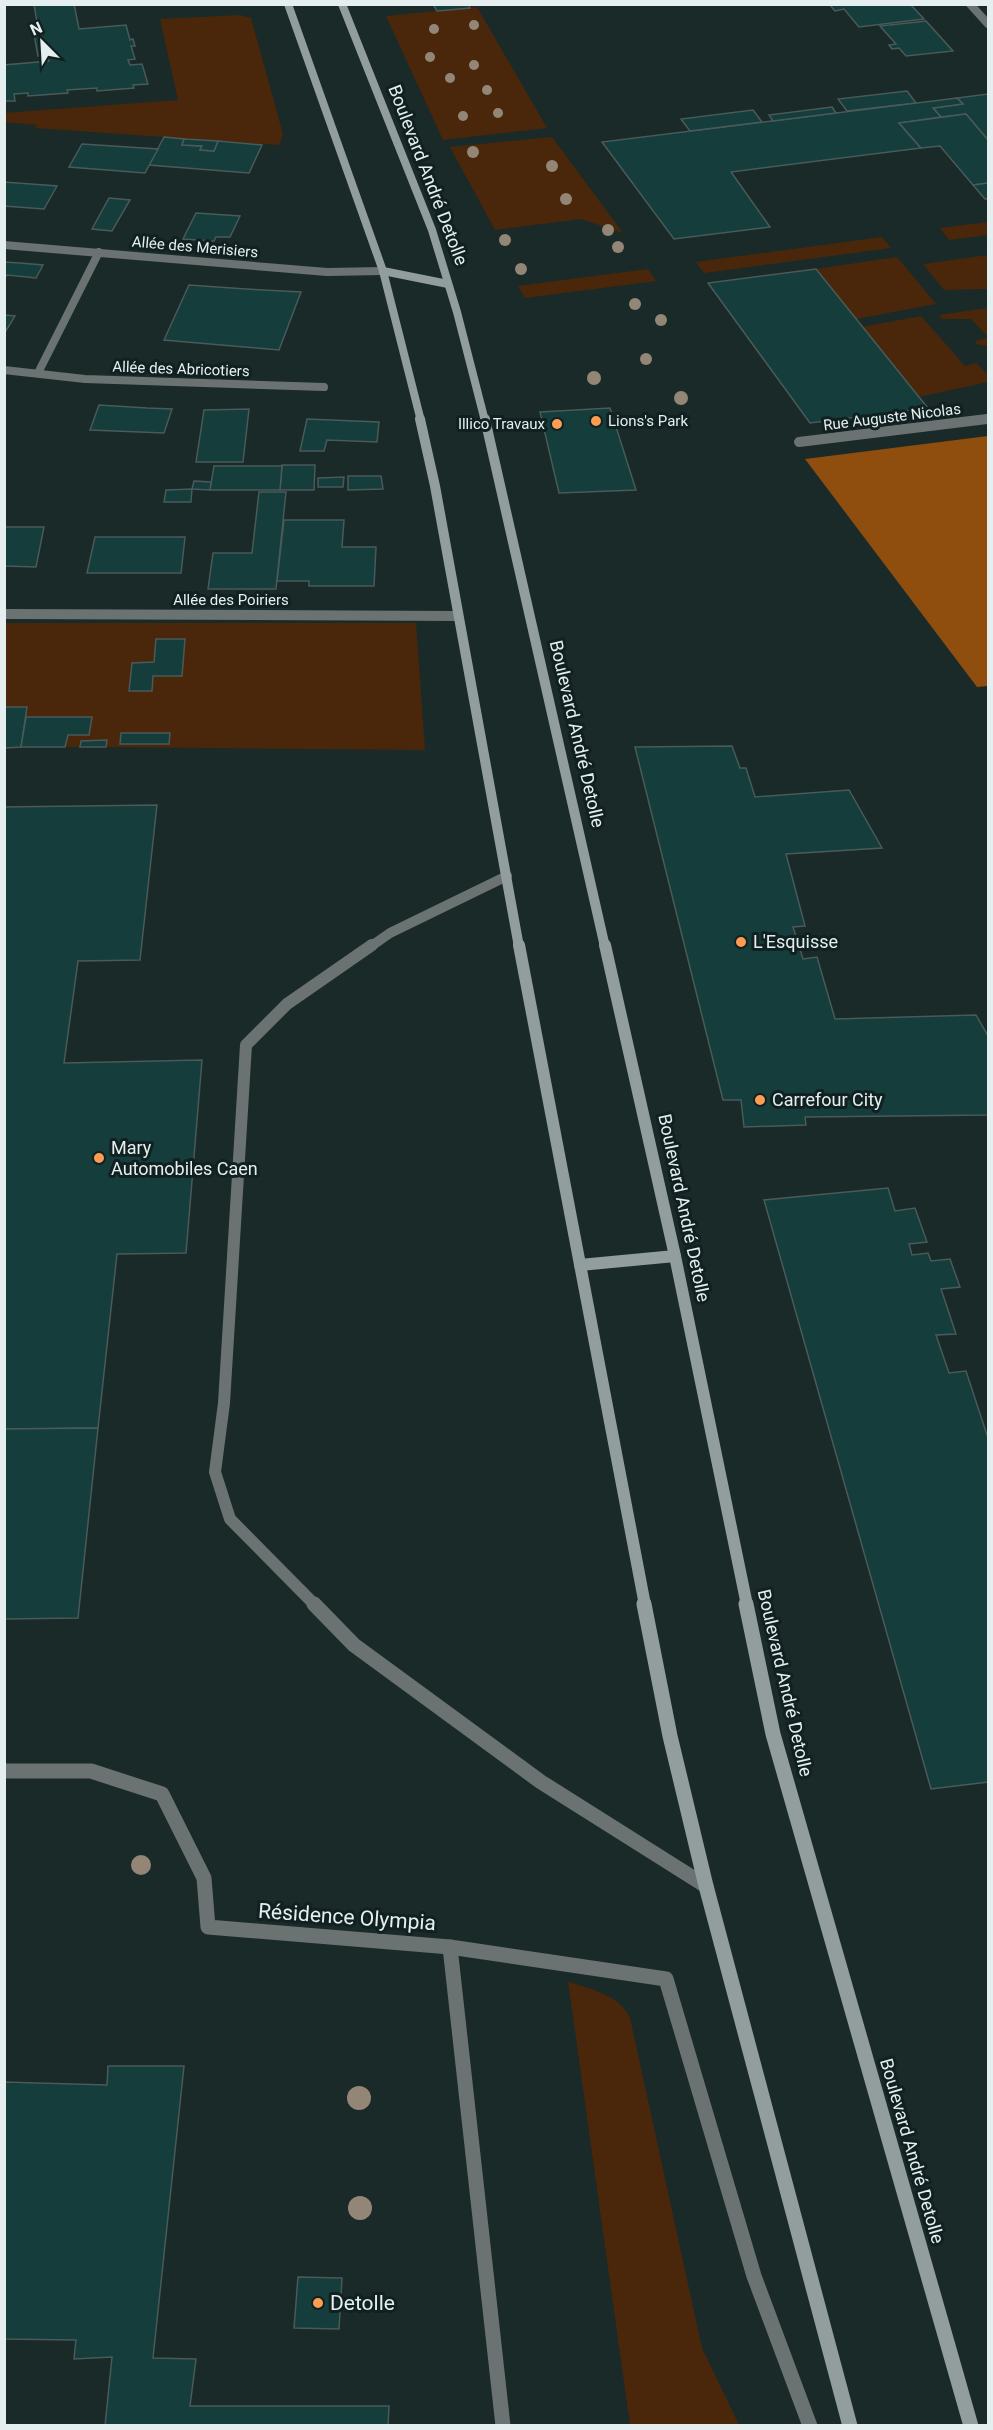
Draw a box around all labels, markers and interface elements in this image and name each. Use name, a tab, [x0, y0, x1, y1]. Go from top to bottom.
north arrow	[12, 12, 72, 72]
text: N	[27, 18, 45, 40]
street label: Boulevard André Detolle	[384, 82, 473, 268]
street label: Allée des Merisiers	[131, 233, 259, 261]
street label: Allée des Abricotiers	[112, 358, 250, 380]
street label: Rue Auguste Nicolas	[822, 400, 962, 434]
place label: Lions's Park	[608, 412, 688, 430]
marker: Lions's Park	[589, 414, 603, 428]
place label: Illico Travaux	[458, 415, 546, 433]
marker: Illico Travaux	[550, 417, 564, 431]
street label: Allée des Poiriers	[173, 591, 289, 609]
street label: Boulevard André Detolle	[546, 638, 609, 830]
place label: L'Esquisse	[753, 931, 838, 952]
marker: L'Esquisse	[734, 935, 748, 949]
place label: Carrefour City	[772, 1089, 883, 1110]
marker: Carrefour City	[753, 1093, 767, 1107]
street label: Boulevard André Detolle	[654, 1112, 715, 1304]
place label: Mary Automobiles Caen	[111, 1137, 258, 1179]
marker: Mary Automobiles Caen	[92, 1151, 106, 1165]
street label: Boulevard André Detolle	[754, 1587, 817, 1779]
street label: Résidence Olympia	[257, 1899, 437, 1935]
street label: Boulevard André Detolle	[876, 2056, 949, 2246]
place label: Detolle	[330, 2291, 395, 2315]
marker: Detolle	[311, 2296, 325, 2310]

